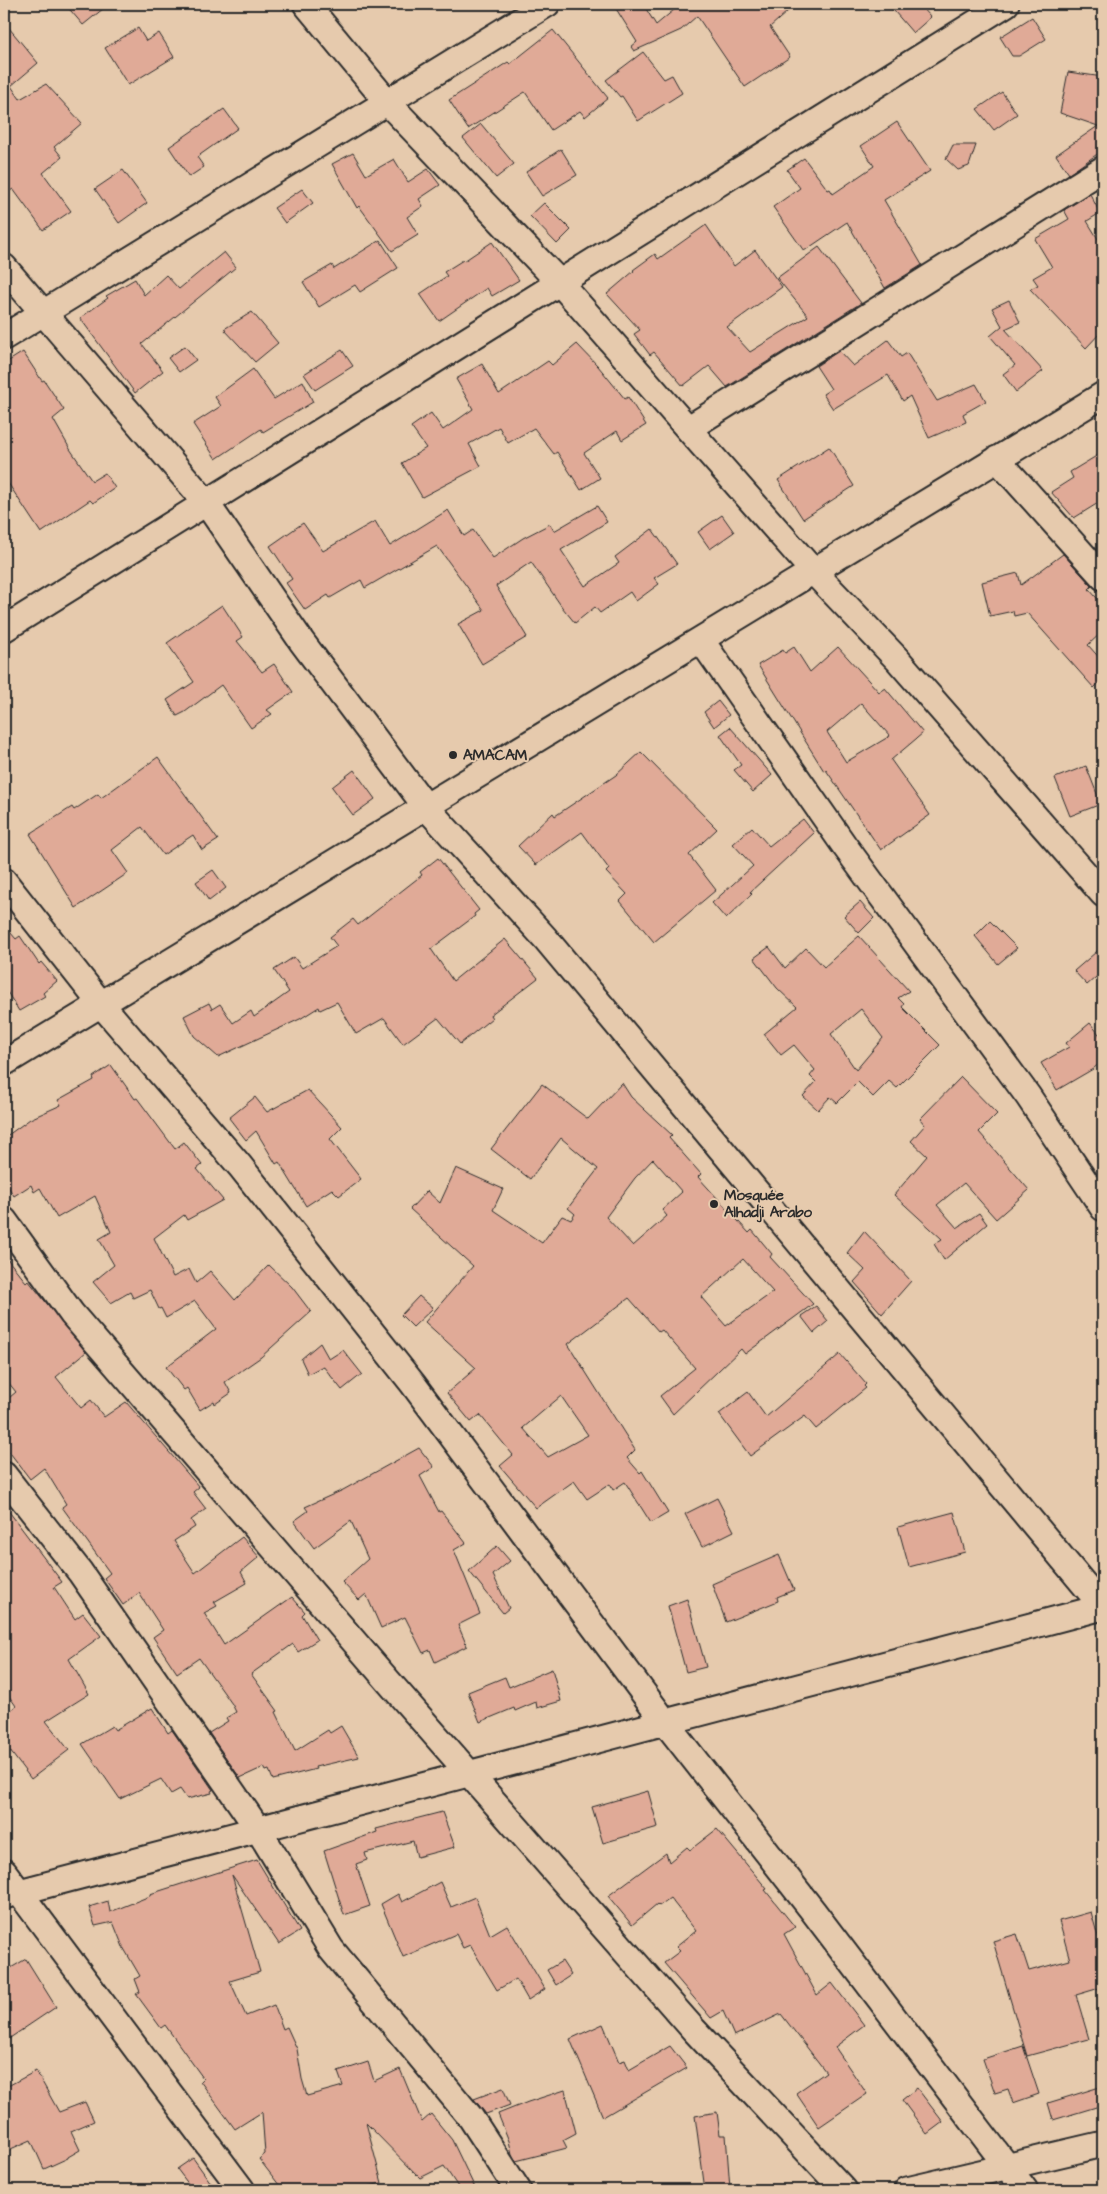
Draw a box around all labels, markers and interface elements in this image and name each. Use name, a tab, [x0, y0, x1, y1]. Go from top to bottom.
place label: AMACAM	[463, 745, 528, 766]
marker: AMACAM	[447, 749, 459, 761]
place label: Mosquée Alhadji Arabo	[724, 1185, 813, 1223]
marker: Mosquée Alhadji Arabo	[708, 1198, 720, 1210]

